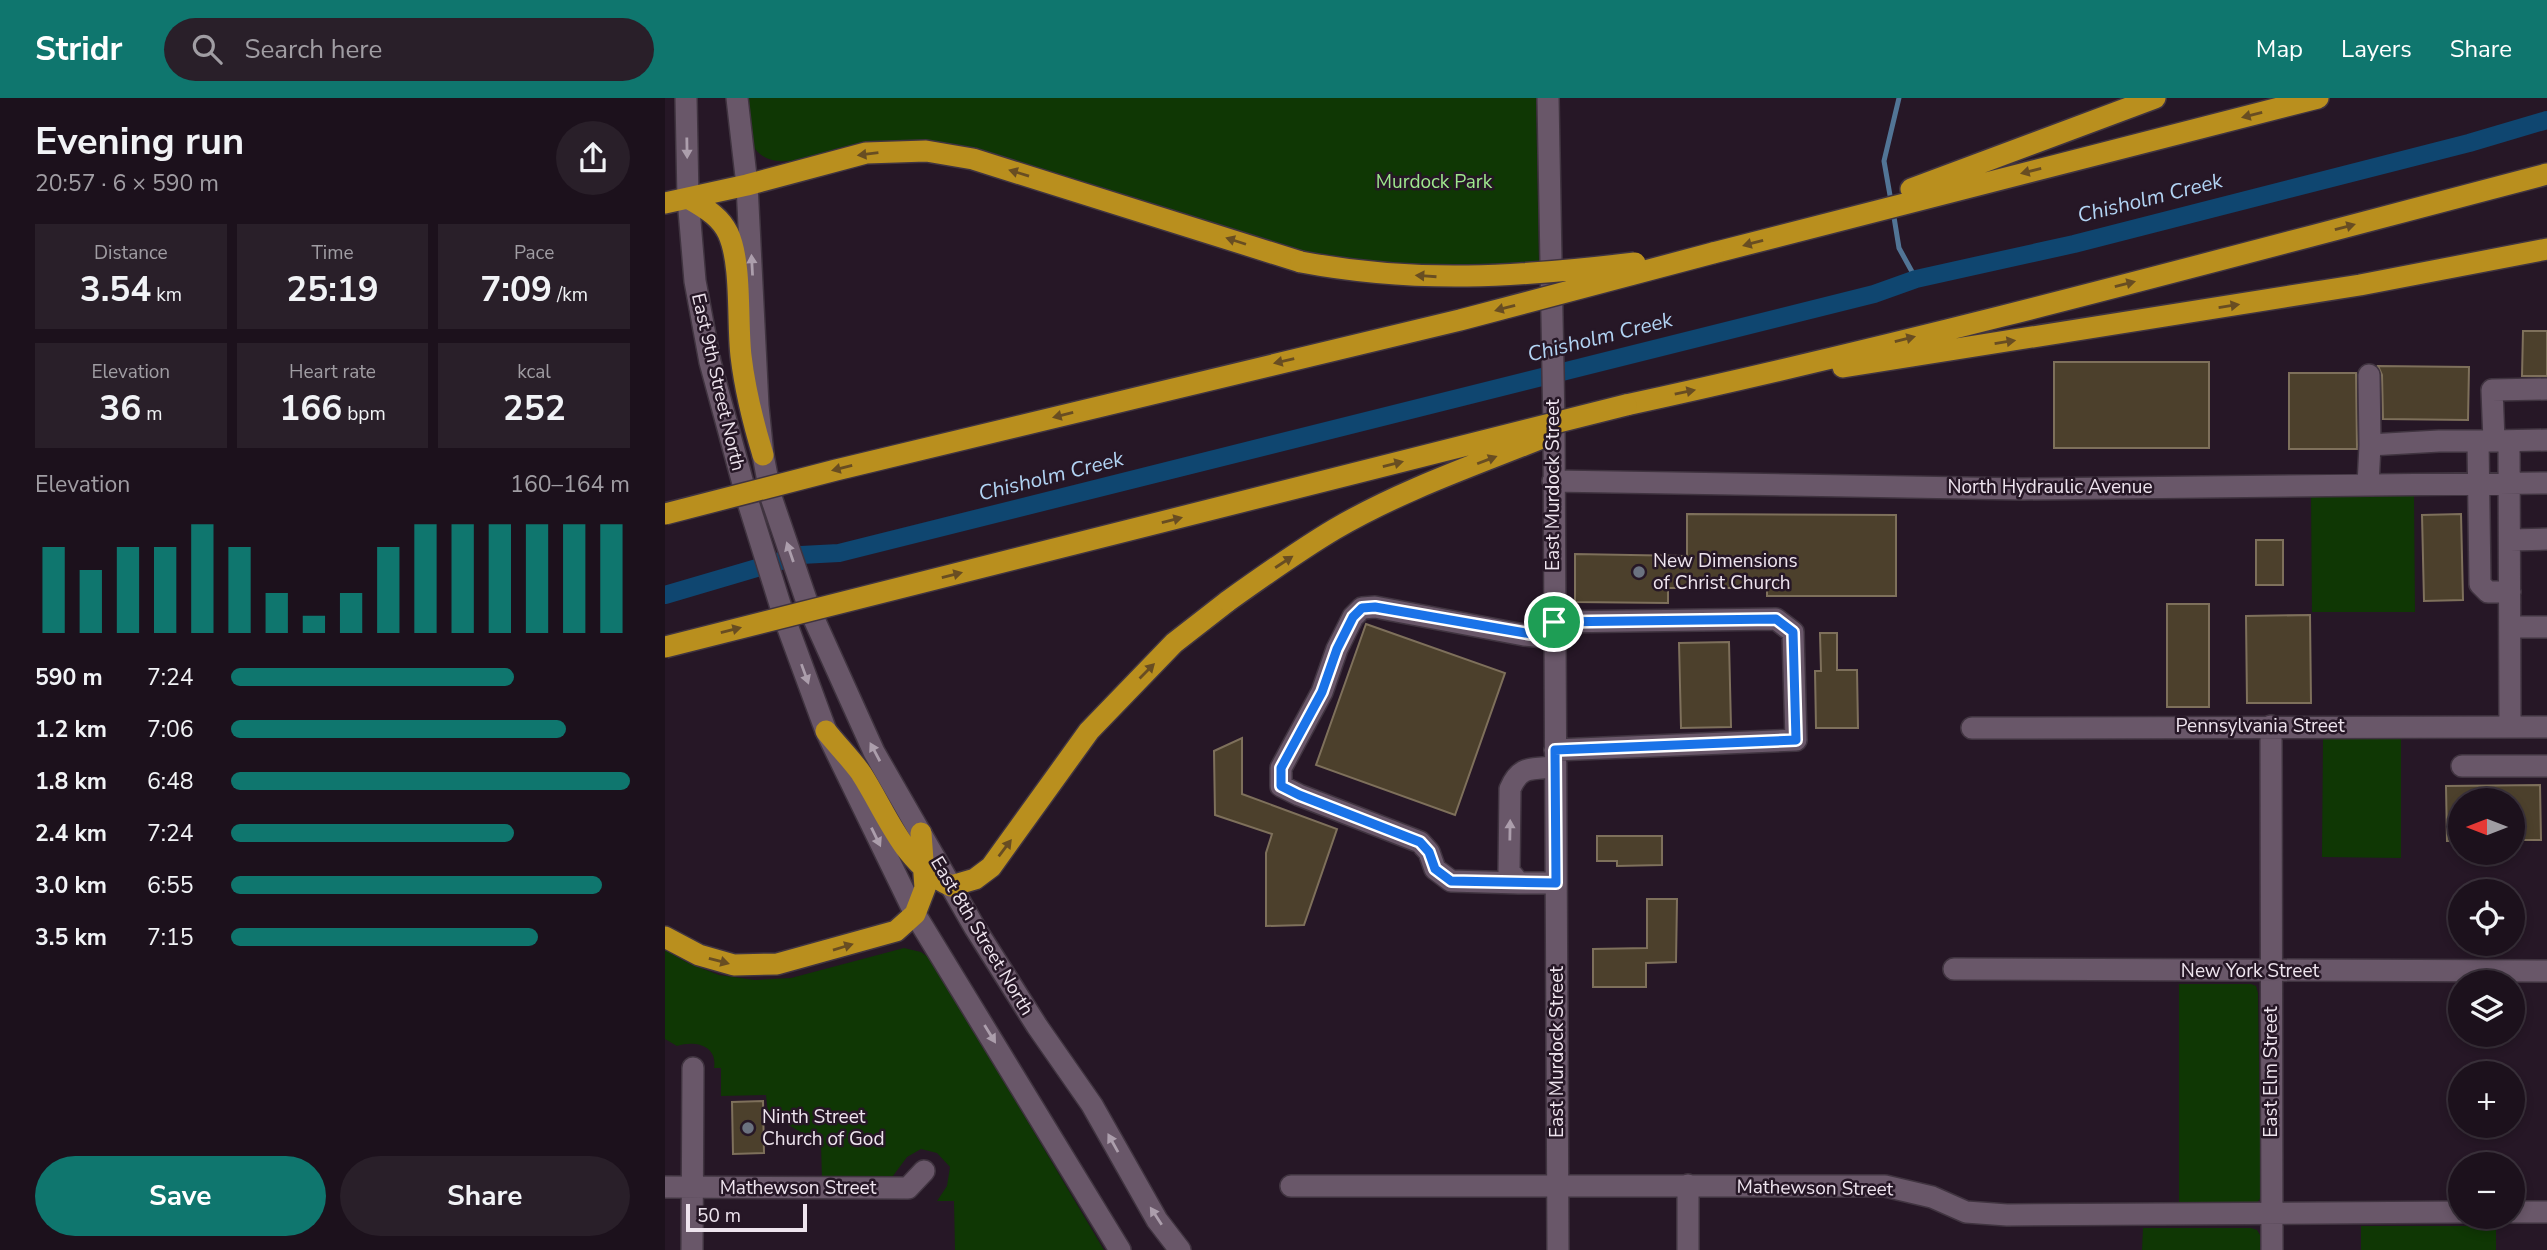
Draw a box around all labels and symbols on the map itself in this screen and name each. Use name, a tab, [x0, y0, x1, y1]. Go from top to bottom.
one-way arrow	[2241, 110, 2263, 121]
one-way arrow	[681, 137, 693, 159]
one-way arrow	[856, 148, 878, 159]
one-way arrow	[2020, 166, 2042, 177]
water label: Chisholm Creek	[2075, 166, 2226, 230]
one-way arrow	[1008, 167, 1029, 177]
park label: Murdock Park	[1376, 169, 1493, 195]
one-way arrow	[2335, 221, 2357, 232]
one-way arrow	[1225, 235, 1246, 246]
one-way arrow	[1742, 238, 1764, 249]
one-way arrow	[746, 254, 757, 276]
one-way arrow	[1414, 271, 1436, 282]
one-way arrow	[2114, 278, 2136, 289]
street label: East 9th Street North	[685, 291, 751, 473]
one-way arrow	[2219, 300, 2241, 311]
one-way arrow	[1494, 303, 1516, 314]
water label: Chisholm Creek	[1525, 305, 1676, 369]
one-way arrow	[1894, 333, 1916, 344]
one-way arrow	[1994, 336, 2016, 347]
one-way arrow	[1273, 356, 1295, 367]
one-way arrow	[1674, 387, 1696, 398]
street label: East Murdock Street	[1540, 399, 1566, 571]
one-way arrow	[1052, 410, 1074, 421]
water label: Chisholm Creek	[976, 444, 1127, 508]
one-way arrow	[1476, 454, 1497, 465]
one-way arrow	[1382, 458, 1404, 469]
one-way arrow	[830, 463, 852, 474]
street label: North Hydraulic Avenue	[1947, 474, 2153, 500]
one-way arrow	[1162, 514, 1184, 525]
one-way arrow	[784, 542, 795, 563]
place label: New Dimensions of Christ Church	[1653, 548, 1798, 596]
one-way arrow	[1274, 555, 1294, 568]
marker: New Dimensions of Christ Church	[1631, 564, 1647, 580]
one-way arrow	[941, 569, 963, 580]
pin	[1524, 592, 1584, 652]
one-way arrow	[720, 624, 742, 635]
one-way arrow	[1138, 663, 1154, 680]
one-way arrow	[800, 664, 811, 685]
street label: Pennsylvania Street	[2175, 713, 2345, 739]
one-way arrow	[869, 742, 881, 762]
north arrow	[2448, 788, 2525, 864]
one-way arrow	[1504, 819, 1515, 841]
one-way arrow	[870, 827, 882, 847]
one-way arrow	[998, 839, 1012, 857]
street label: East 8th Street North	[924, 852, 1040, 1020]
one-way arrow	[833, 941, 854, 951]
one-way arrow	[708, 956, 729, 966]
street label: New York Street	[2181, 958, 2320, 984]
street label: East Murdock Street	[1544, 966, 1570, 1138]
street label: East Elm Street	[2258, 1006, 2284, 1138]
one-way arrow	[983, 1024, 996, 1044]
place label: Ninth Street Church of God	[762, 1104, 885, 1152]
marker: Ninth Street Church of God	[740, 1120, 756, 1136]
one-way arrow	[1107, 1134, 1119, 1153]
street label: Mathewson Street	[1736, 1174, 1894, 1202]
street label: Mathewson Street	[720, 1175, 877, 1201]
scale bar	[686, 1201, 807, 1233]
one-way arrow	[1149, 1207, 1162, 1226]

